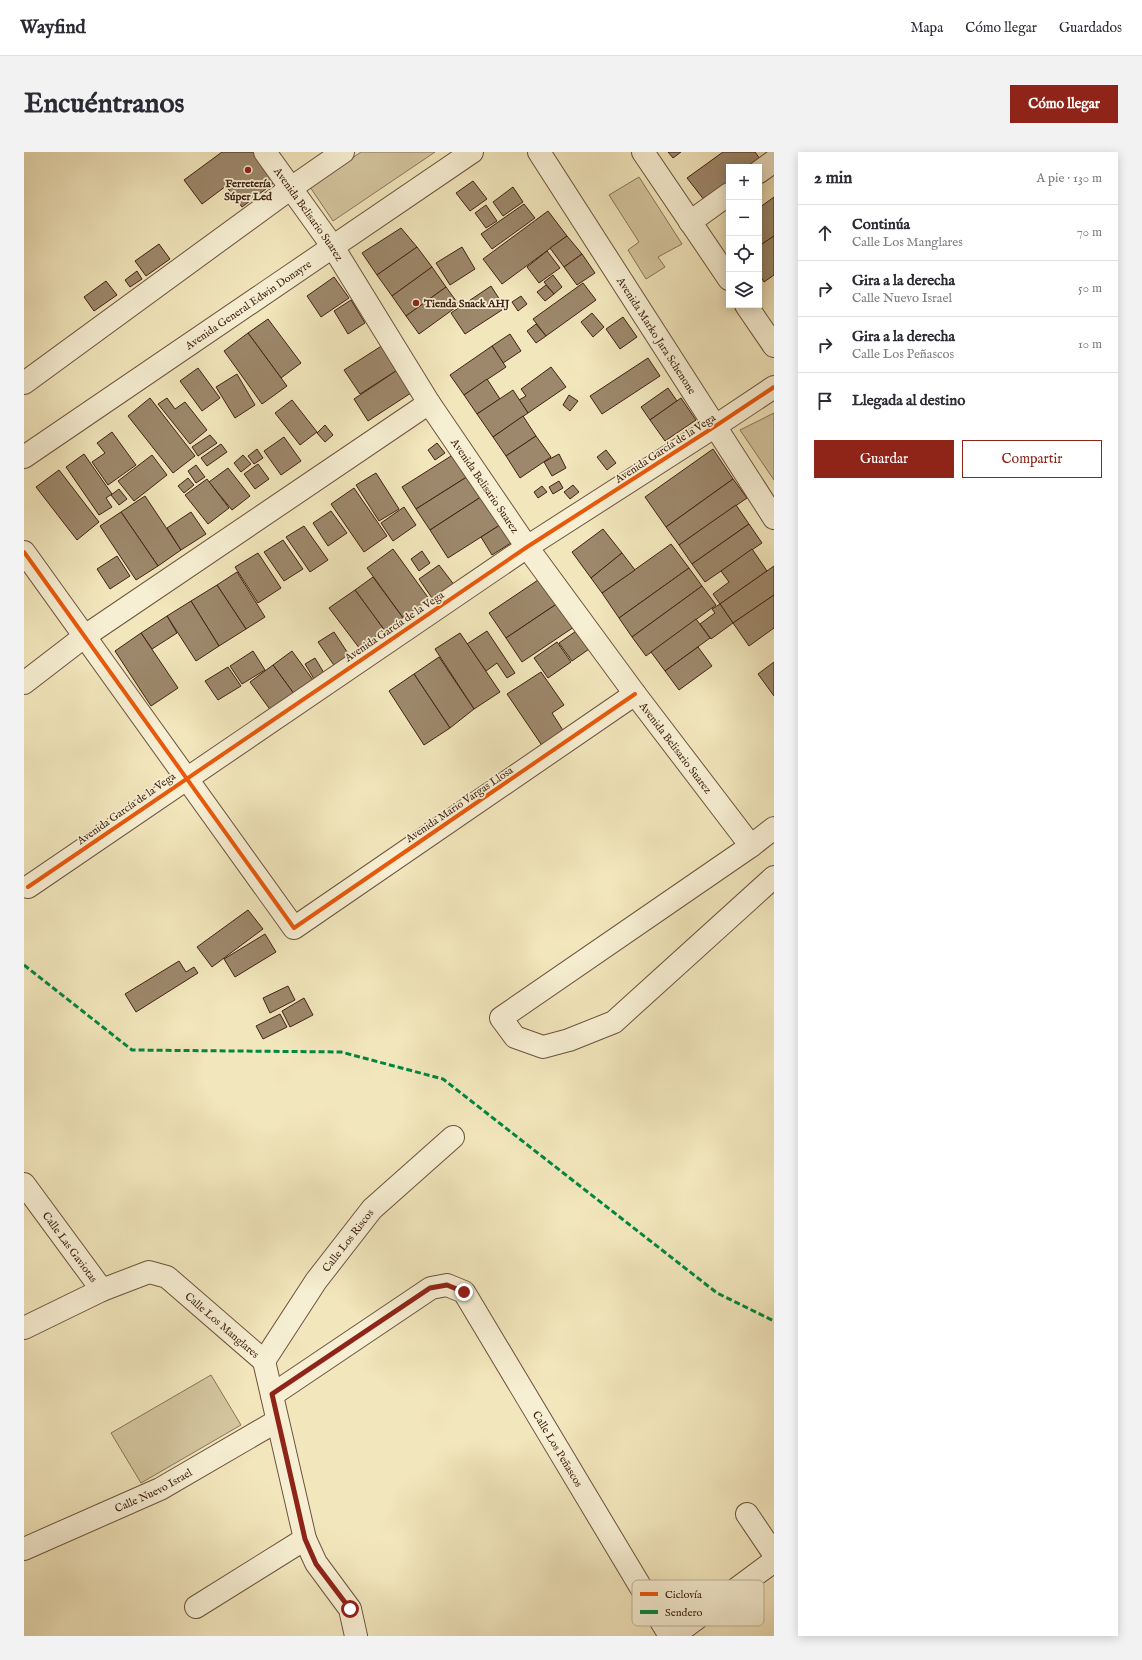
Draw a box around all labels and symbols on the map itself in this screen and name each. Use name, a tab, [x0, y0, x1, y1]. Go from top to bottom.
street label: Avenida Belisario Suarez	[270, 164, 346, 264]
marker: Ferretería Súper Led	[243, 165, 253, 175]
place label: Ferretería Súper Led	[224, 177, 273, 204]
street label: Avenida General Edwin Donayre	[182, 257, 314, 354]
street label: Avenida Marko Jara Schenone	[613, 274, 699, 397]
place label: Tienda Snack AHJ	[423, 297, 510, 311]
marker: Tienda Snack AHJ	[411, 298, 421, 308]
street label: Avenida García de la Vega	[612, 411, 719, 487]
street label: Avenida Belisario Suarez	[447, 435, 522, 536]
street label: Avenida García de la Vega	[341, 588, 447, 666]
street label: Avenida Belisario Suarez	[635, 699, 714, 797]
street label: Avenida Mario Vargas Llosa	[402, 763, 516, 847]
street label: Avenida García de la Vega	[74, 769, 179, 849]
street label: Calle Los Riscos	[320, 1207, 377, 1275]
street label: Calle Las Gaviotas	[39, 1209, 100, 1286]
route end	[455, 1283, 473, 1301]
street label: Calle Los Manglares	[182, 1290, 262, 1362]
street label: Calle Los Peñascos	[529, 1409, 585, 1490]
street label: Calle Nuevo Israel	[113, 1466, 195, 1516]
legend	[632, 1580, 764, 1626]
text: Ciclovía	[665, 1588, 702, 1602]
route start	[341, 1600, 359, 1618]
text: Sendero	[665, 1606, 703, 1620]

